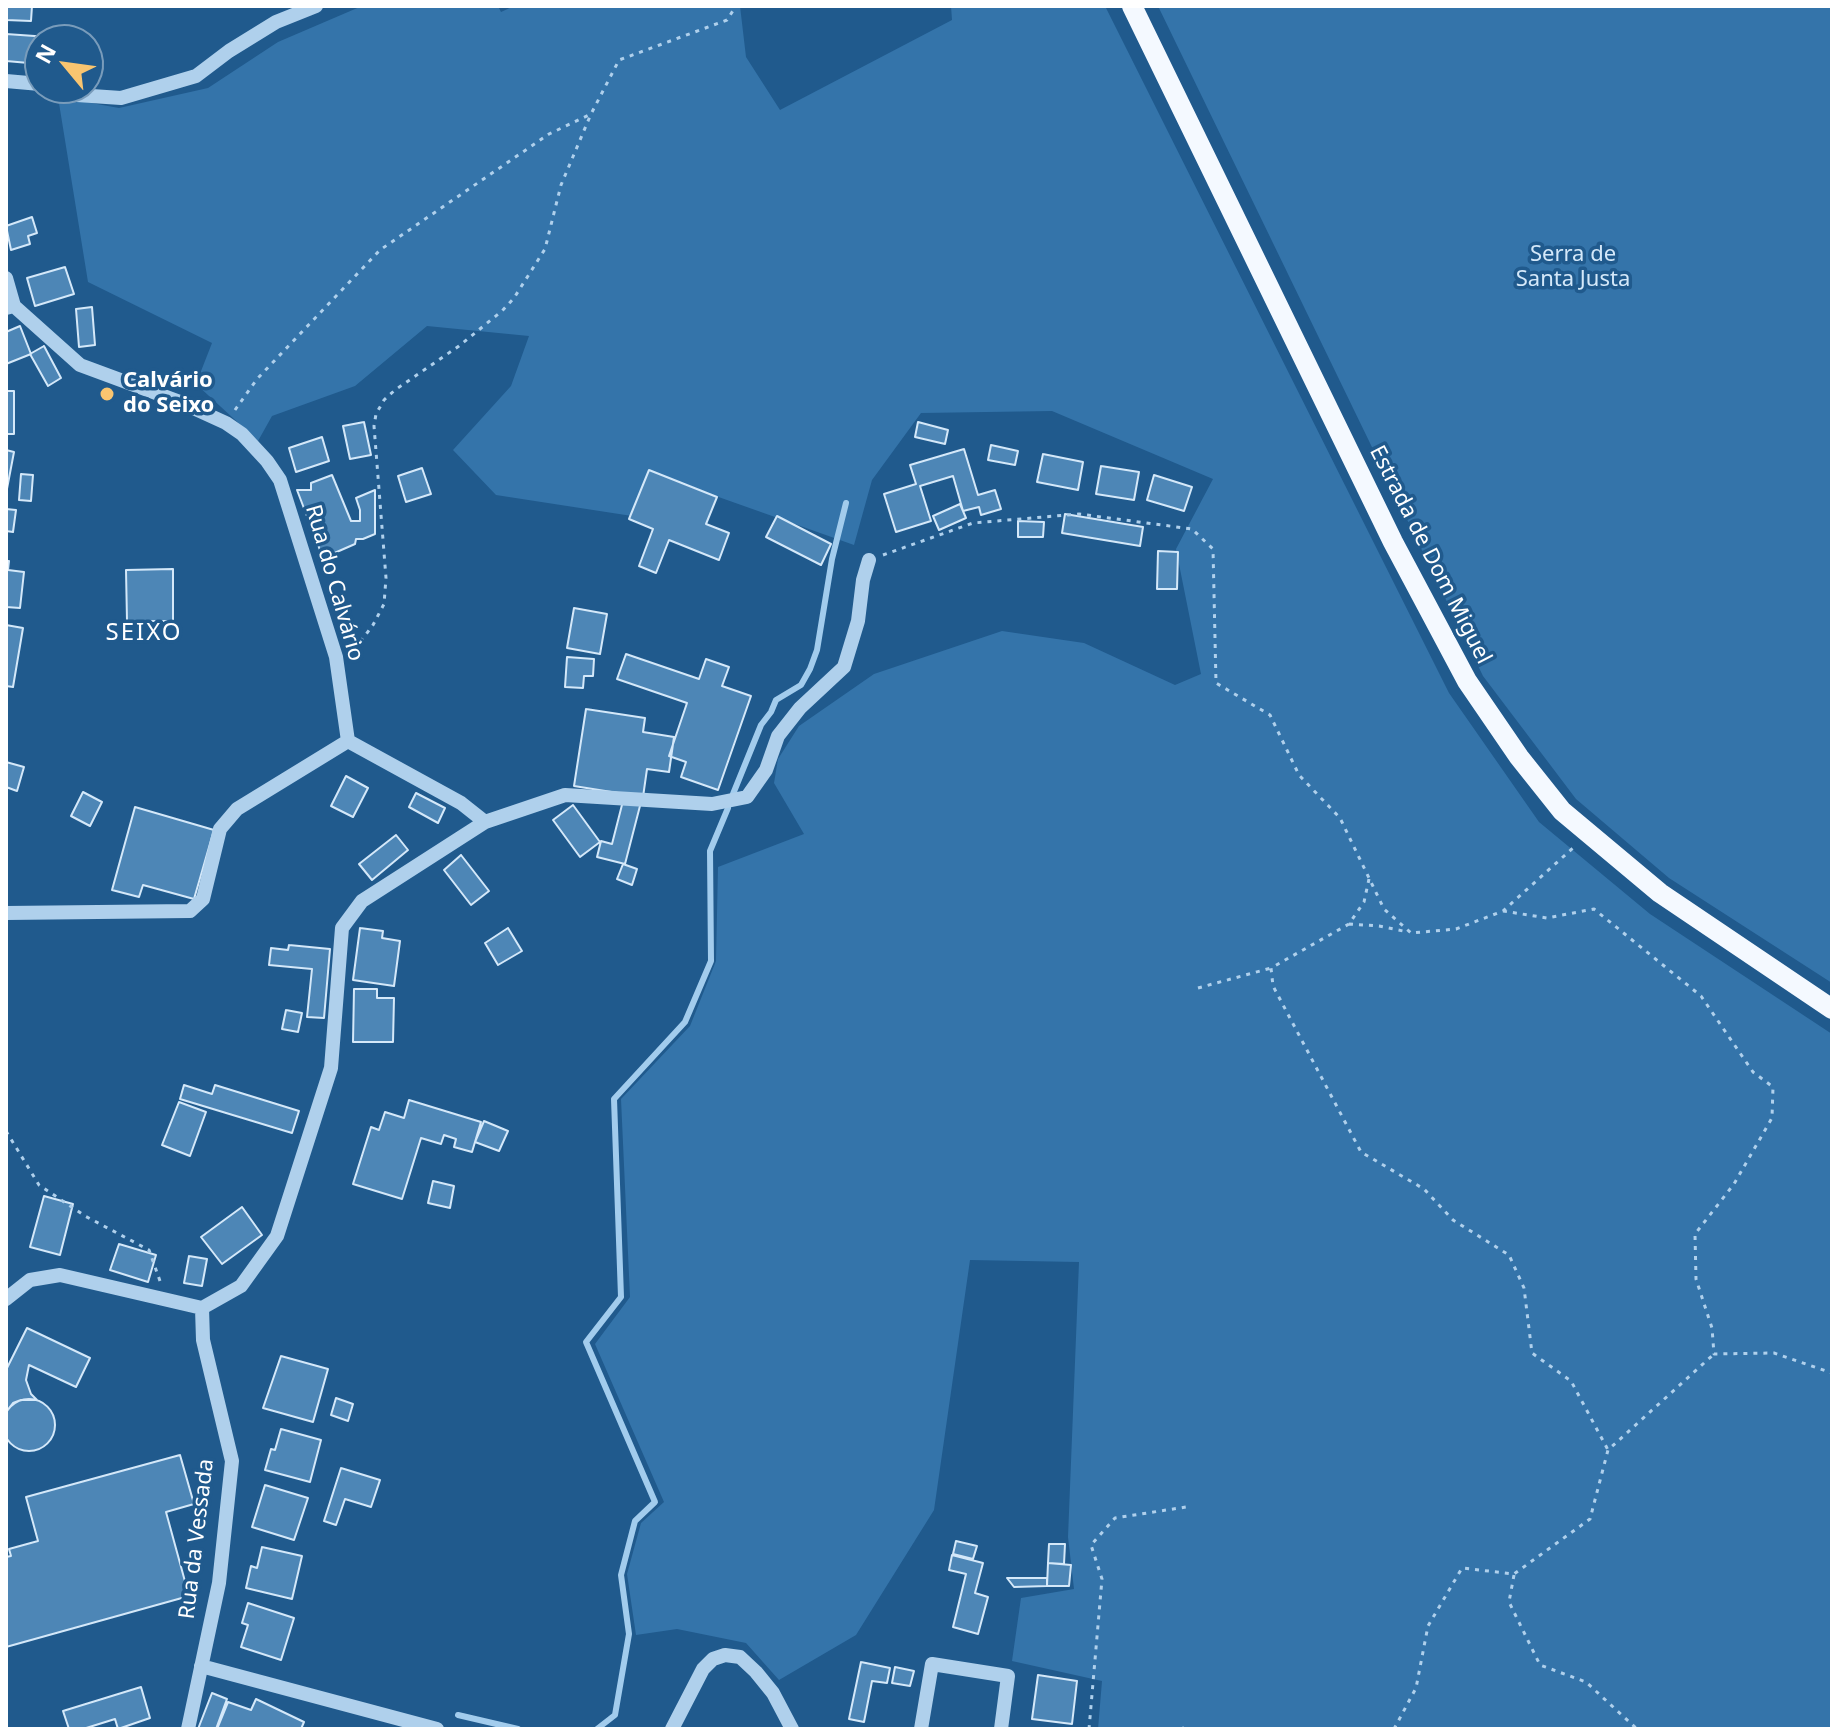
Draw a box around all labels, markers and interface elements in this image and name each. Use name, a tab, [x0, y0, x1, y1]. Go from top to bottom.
north arrow	[24, 24, 104, 104]
text: N	[27, 38, 62, 68]
park label: Serra de Santa Justa	[1516, 242, 1630, 294]
place label: Calvário do Seixo	[123, 368, 214, 420]
marker: Calvário do Seixo	[98, 385, 116, 403]
street label: Estrada de Dom Miguel	[1363, 441, 1497, 669]
street label: Rua do Calvário	[299, 502, 369, 664]
district label: SEIXO	[106, 619, 182, 647]
street label: Rua da Vessada	[174, 1457, 220, 1621]

